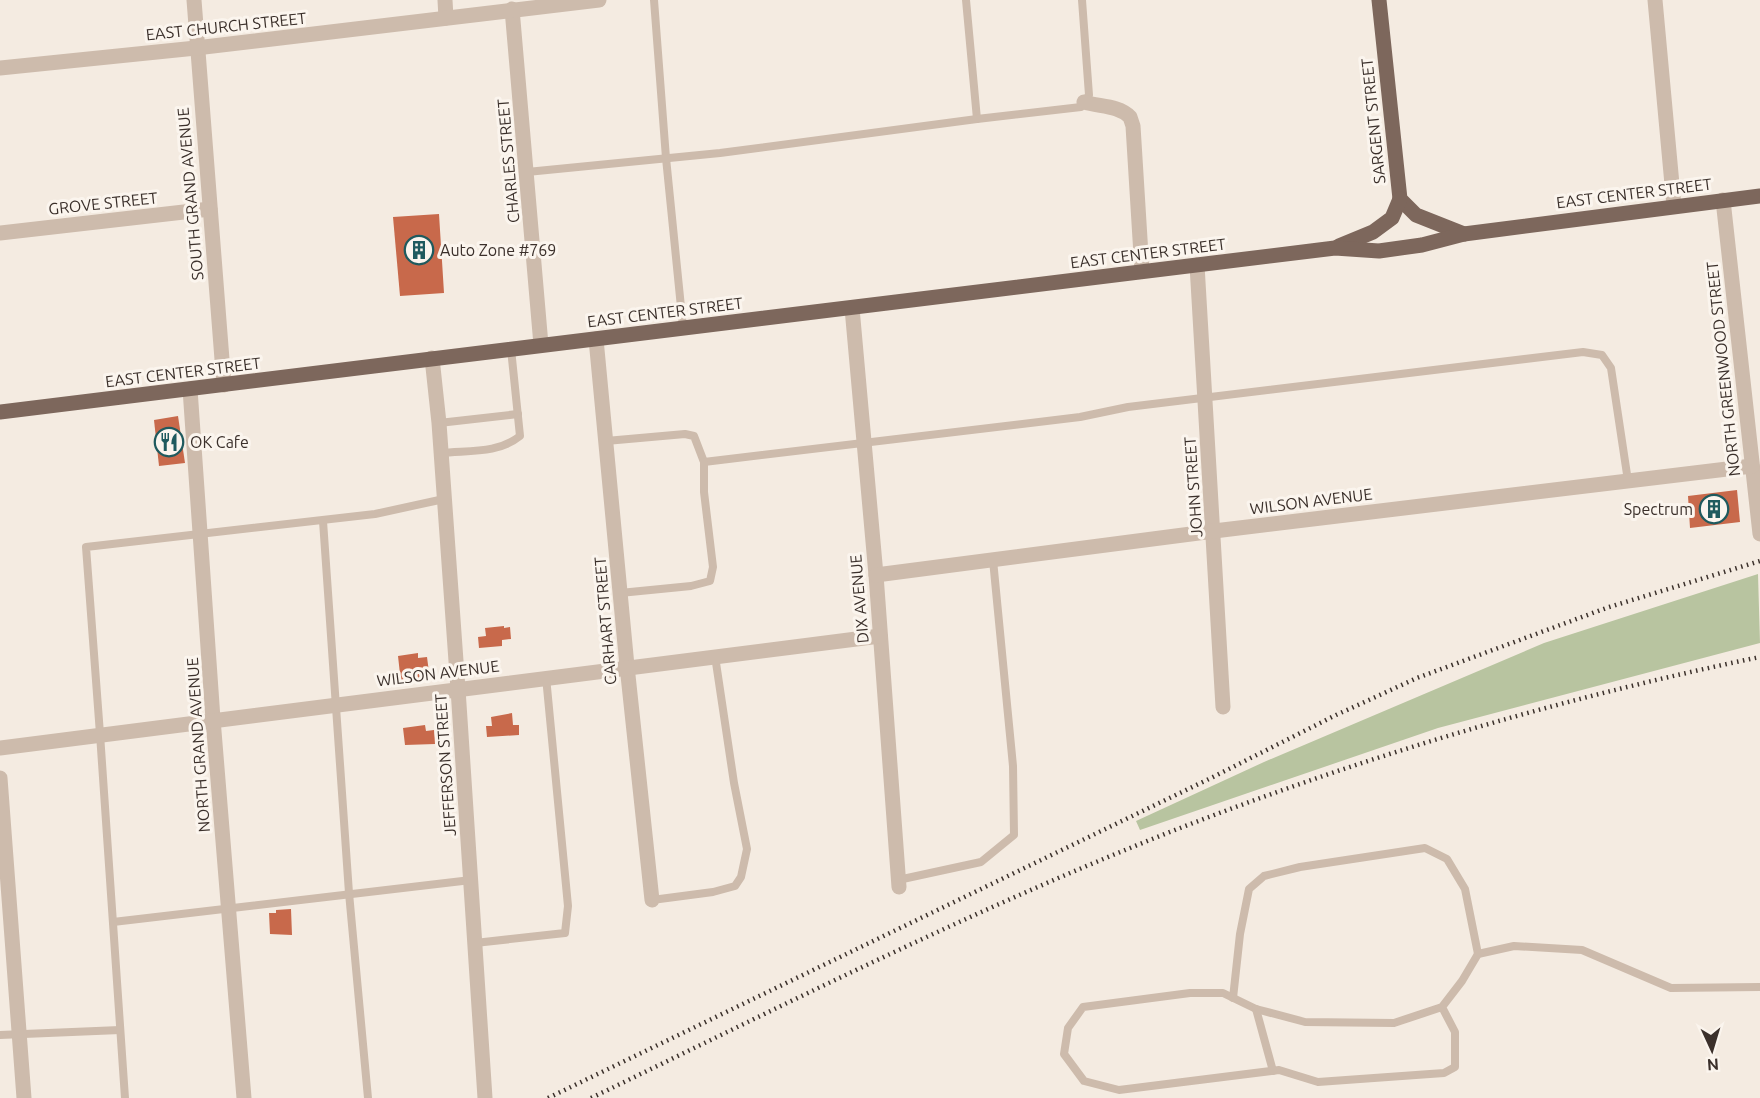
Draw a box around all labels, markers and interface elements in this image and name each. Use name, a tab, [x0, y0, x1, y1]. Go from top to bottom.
street label: EAST CHURCH STREET	[145, 9, 307, 43]
street label: SARGENT STREET	[1357, 57, 1389, 185]
street label: CHARLES STREET	[494, 98, 522, 224]
street label: SOUTH GRAND AVENUE	[173, 107, 207, 281]
street label: EAST CENTER STREET	[1555, 175, 1713, 211]
street label: GROVE STREET	[48, 188, 159, 218]
building icon: Auto Zone #769	[403, 234, 435, 266]
street label: EAST CENTER STREET	[1069, 235, 1227, 271]
place label: Auto Zone #769	[440, 241, 556, 259]
street label: NORTH GREENWOOD STREET	[1703, 260, 1743, 477]
street label: EAST CENTER STREET	[586, 294, 744, 330]
street label: EAST CENTER STREET	[104, 354, 262, 390]
restaurant icon: OK Cafe	[153, 426, 185, 458]
place label: OK Cafe	[190, 433, 249, 451]
street label: JOHN STREET	[1181, 436, 1205, 538]
street label: WILSON AVENUE	[1249, 485, 1373, 517]
building icon: Spectrum	[1698, 493, 1730, 525]
place label: Spectrum	[1624, 500, 1693, 518]
street label: DIX AVENUE	[846, 554, 872, 644]
street label: CARHART STREET	[590, 556, 620, 686]
street label: NORTH GRAND AVENUE	[183, 657, 213, 833]
street label: WILSON AVENUE	[376, 657, 500, 689]
street label: JEFFERSON STREET	[431, 693, 459, 837]
north arrow	[1682, 1020, 1742, 1080]
text: N	[1706, 1056, 1720, 1074]

